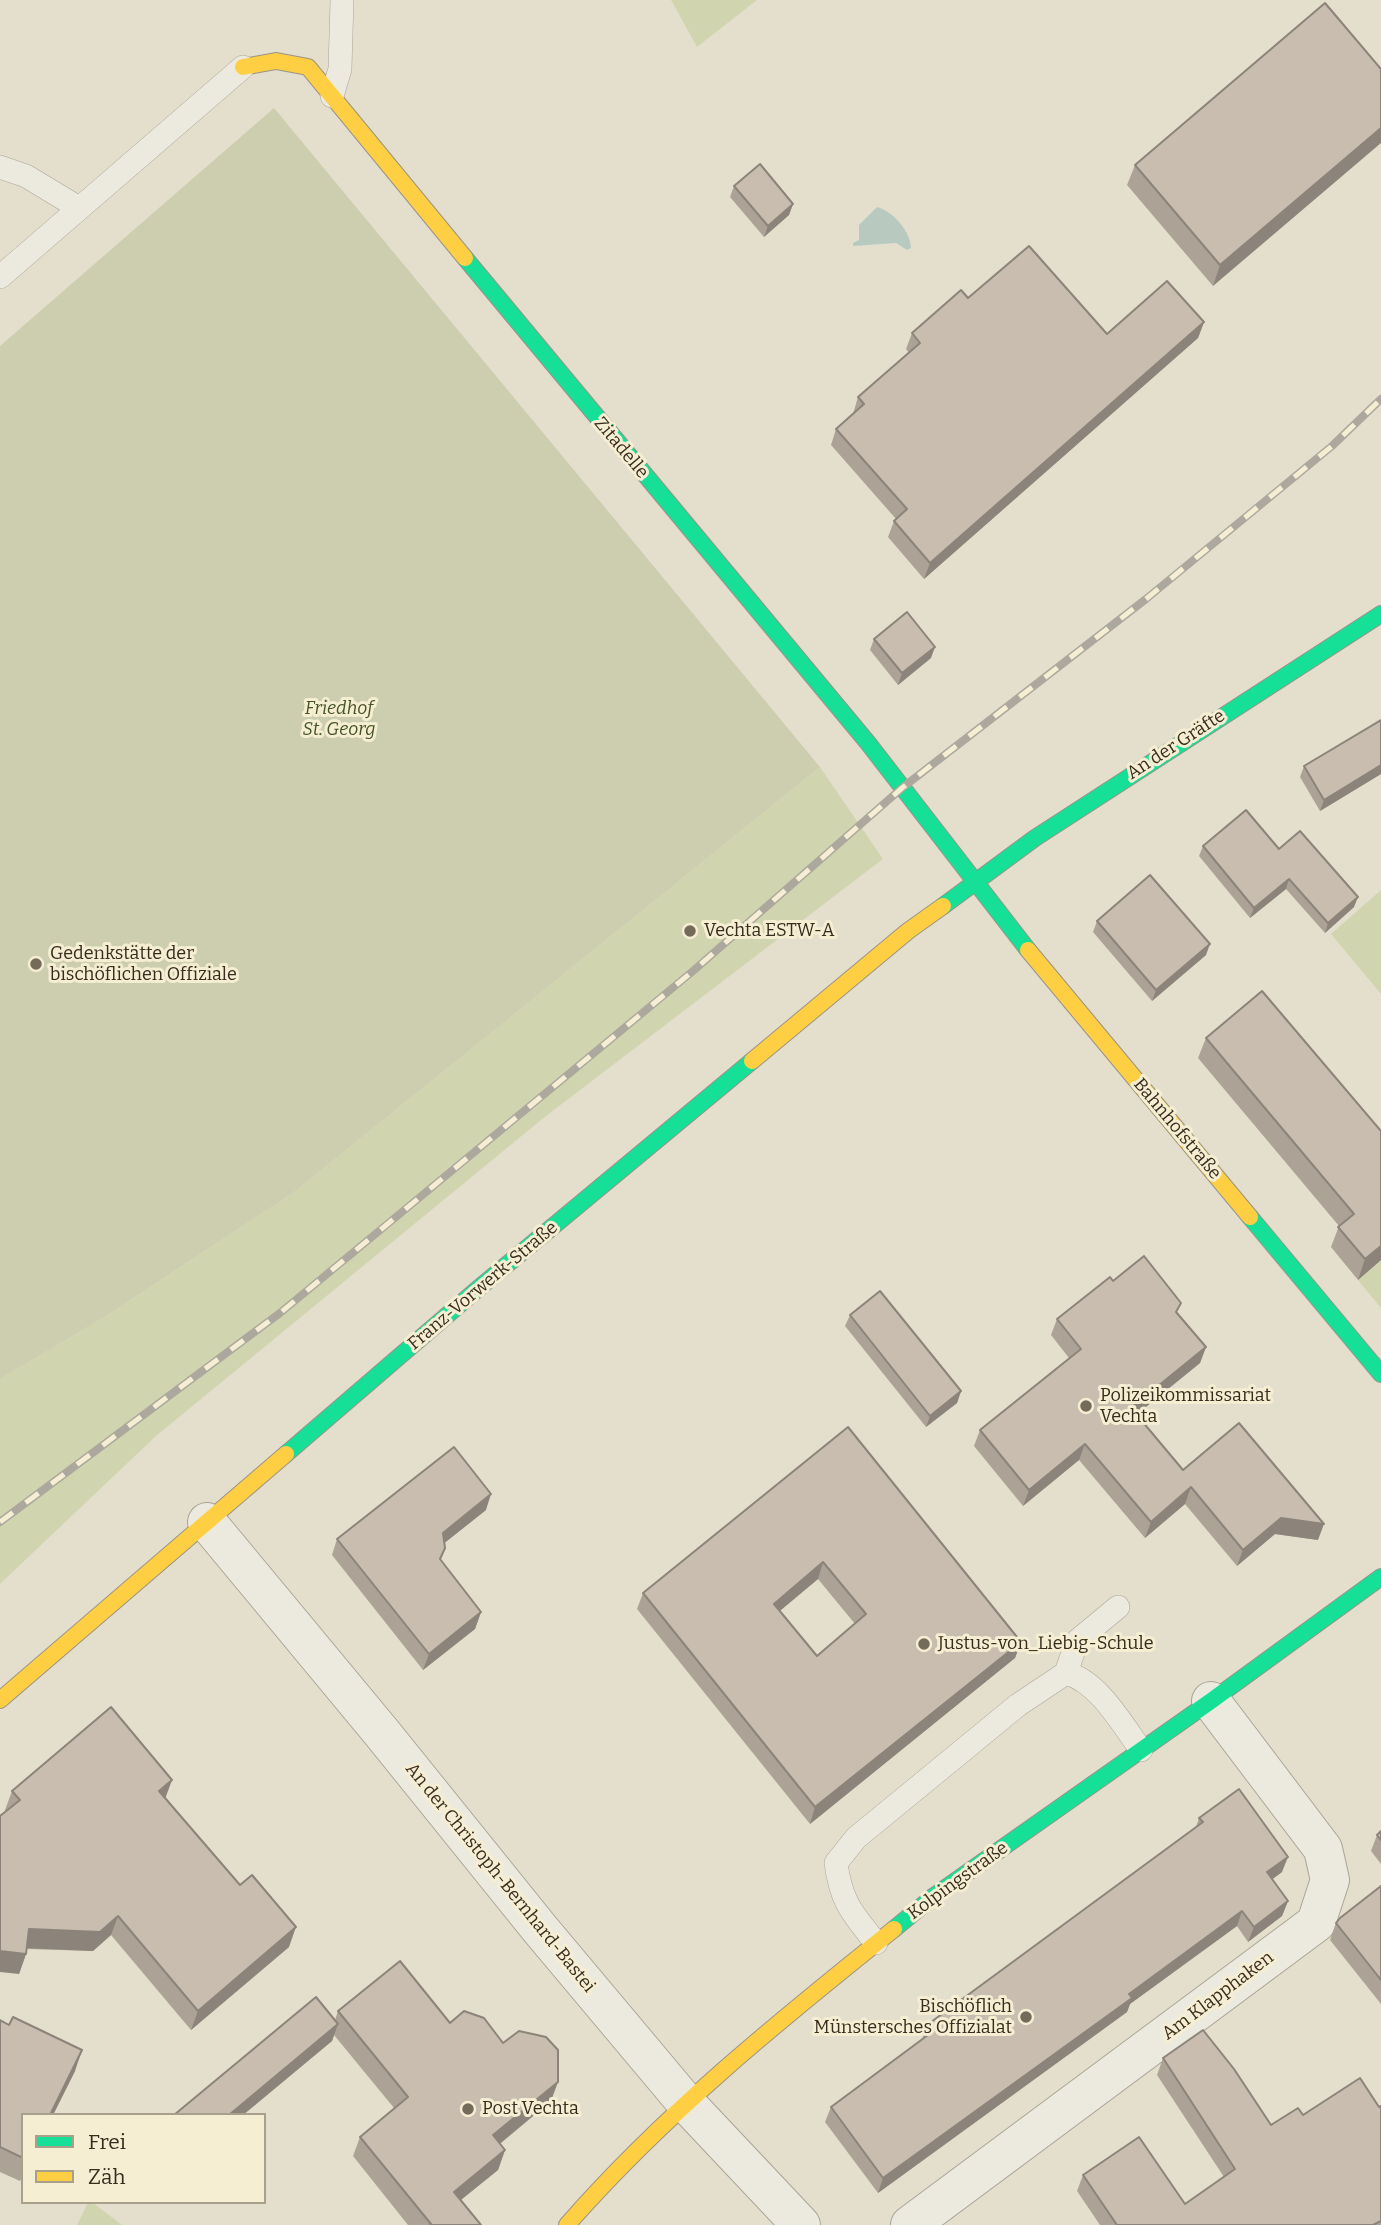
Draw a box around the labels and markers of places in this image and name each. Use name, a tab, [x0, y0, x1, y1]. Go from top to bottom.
place label: Vechta ESTW-A	[704, 920, 834, 942]
marker: Vechta ESTW-A	[682, 923, 698, 939]
place label: Gedenkstätte der bischöflichen Offiziale	[50, 943, 237, 986]
marker: Gedenkstätte der bischöflichen Offiziale	[28, 956, 44, 972]
place label: Polizeikommissariat Vechta	[1100, 1385, 1271, 1428]
marker: Polizeikommissariat Vechta	[1078, 1398, 1094, 1414]
place label: Justus-von_Liebig-Schule	[938, 1633, 1153, 1655]
marker: Justus-von_Liebig-Schule	[916, 1636, 932, 1652]
place label: Bischöflich Münstersches Offizialat	[814, 1996, 1012, 2038]
marker: Bischöflich Münstersches Offizialat	[1018, 2009, 1034, 2025]
place label: Post Vechta	[482, 2098, 579, 2120]
marker: Post Vechta	[460, 2101, 476, 2117]

